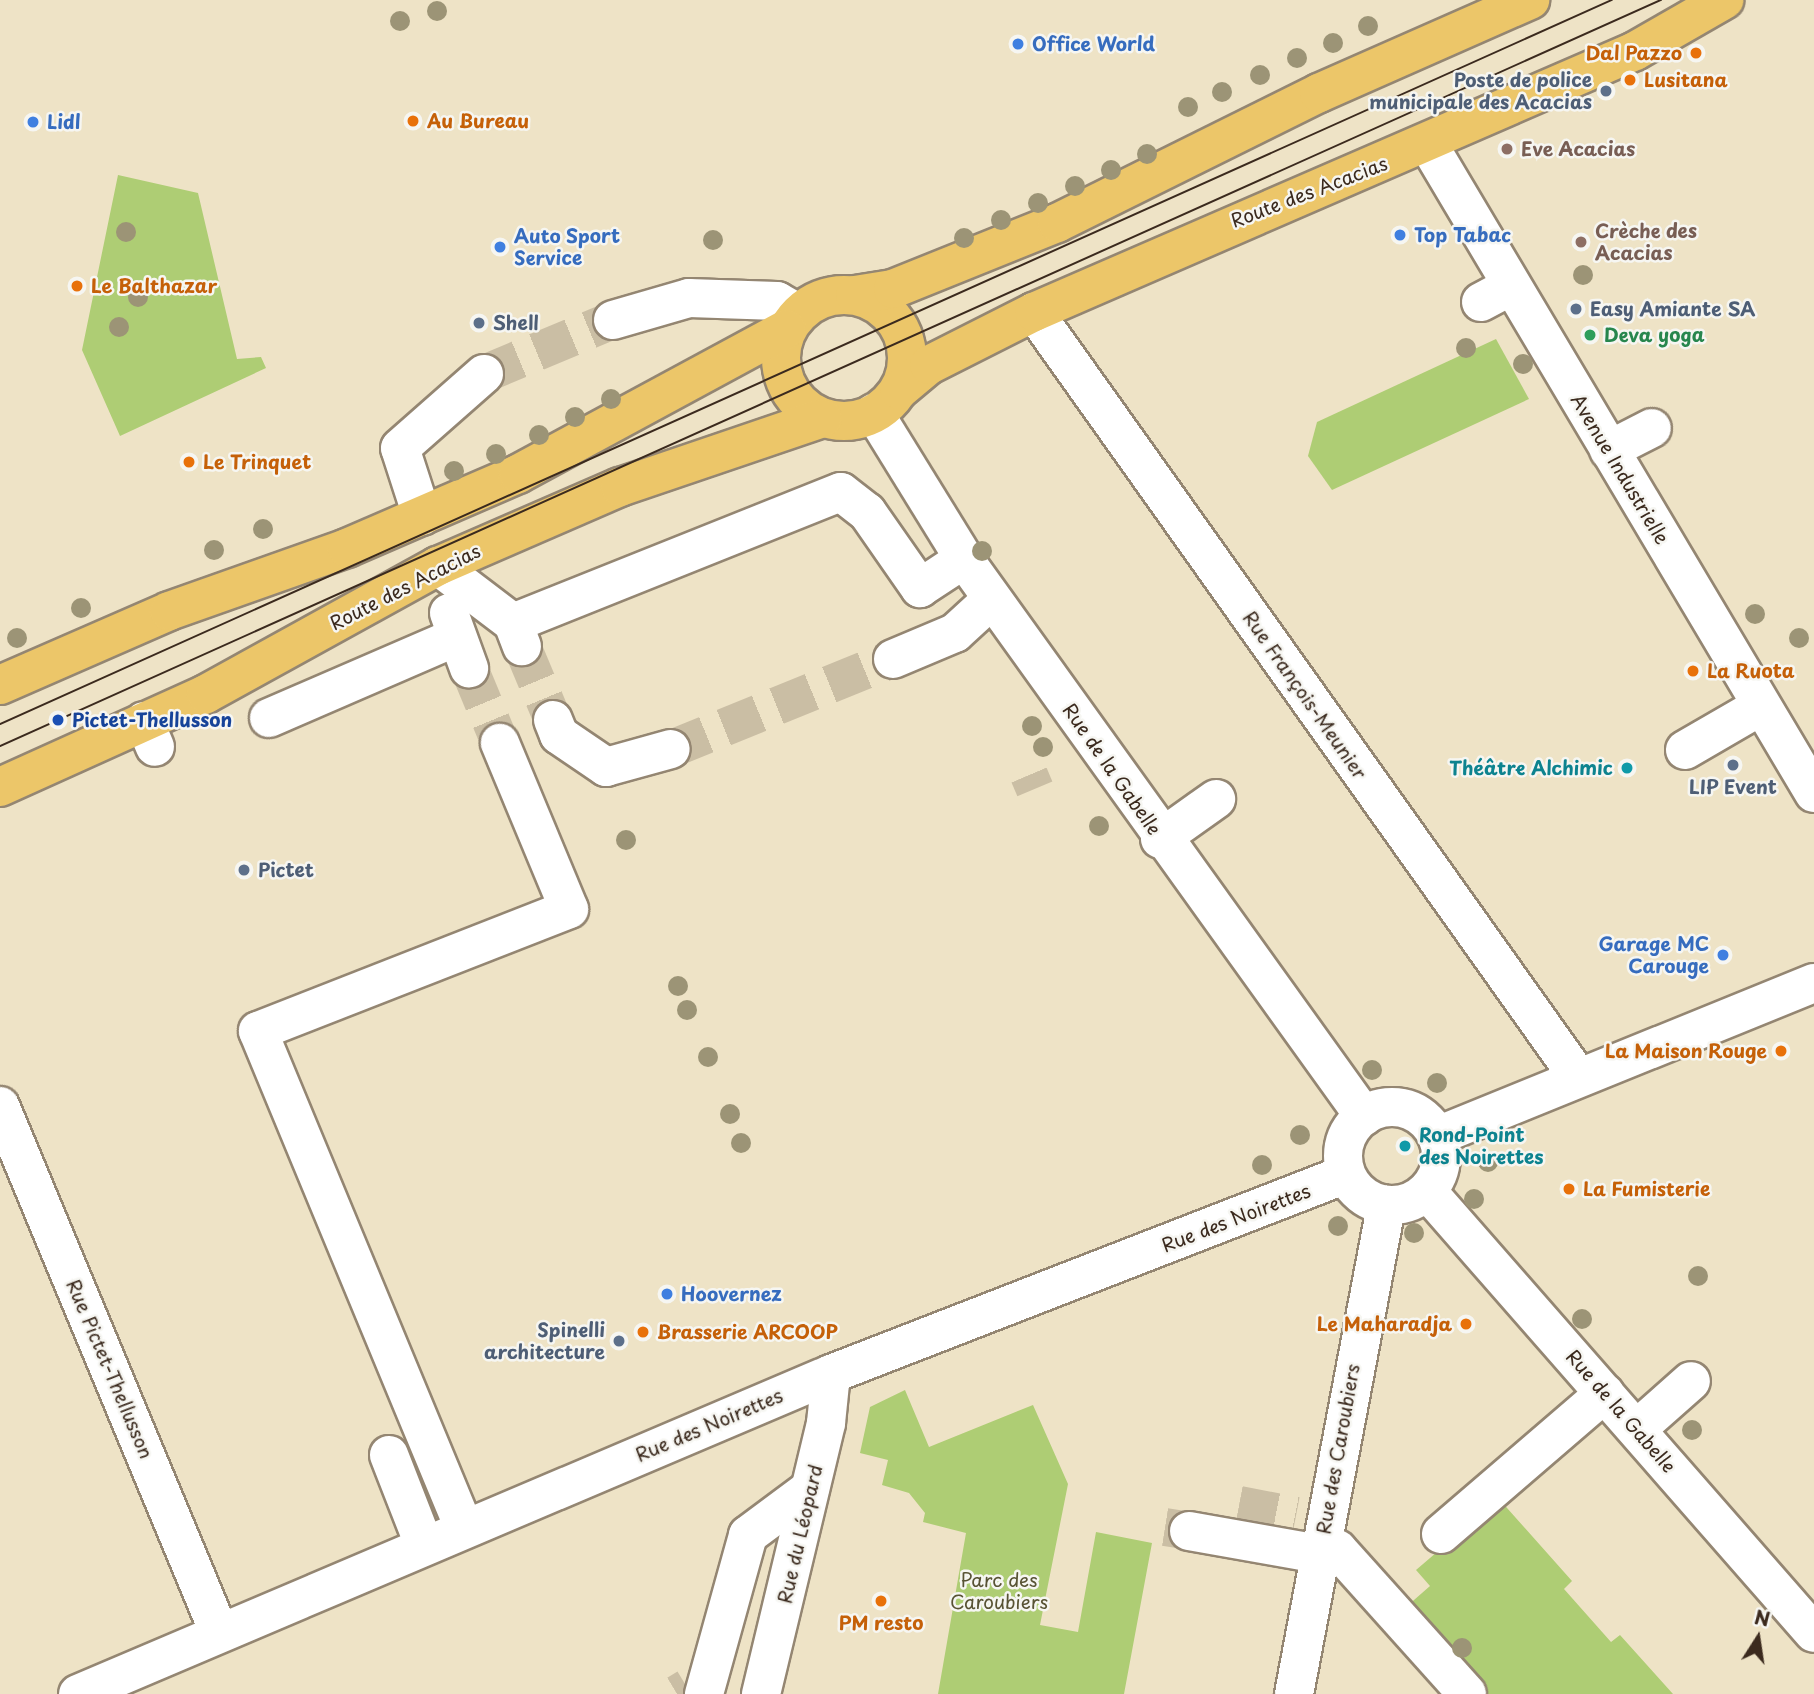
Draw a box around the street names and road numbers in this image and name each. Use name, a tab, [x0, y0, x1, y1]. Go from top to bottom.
street label: Route des Acacias	[1227, 151, 1391, 233]
street label: Avenue Industrielle	[1566, 390, 1674, 548]
street label: Route des Acacias	[325, 539, 485, 635]
street label: Rue François-Meunier	[1238, 606, 1372, 784]
street label: Rue de la Gabelle	[1056, 696, 1168, 842]
street label: Rue des Noirettes	[1157, 1178, 1315, 1258]
street label: Rue Pictet-Thellusson	[62, 1275, 158, 1463]
street label: Rue de la Gabelle	[1559, 1343, 1683, 1479]
street label: Rue des Caroubiers	[1312, 1361, 1364, 1537]
street label: Rue des Noirettes	[630, 1383, 788, 1467]
street label: Rue du Léopard	[773, 1461, 827, 1607]

